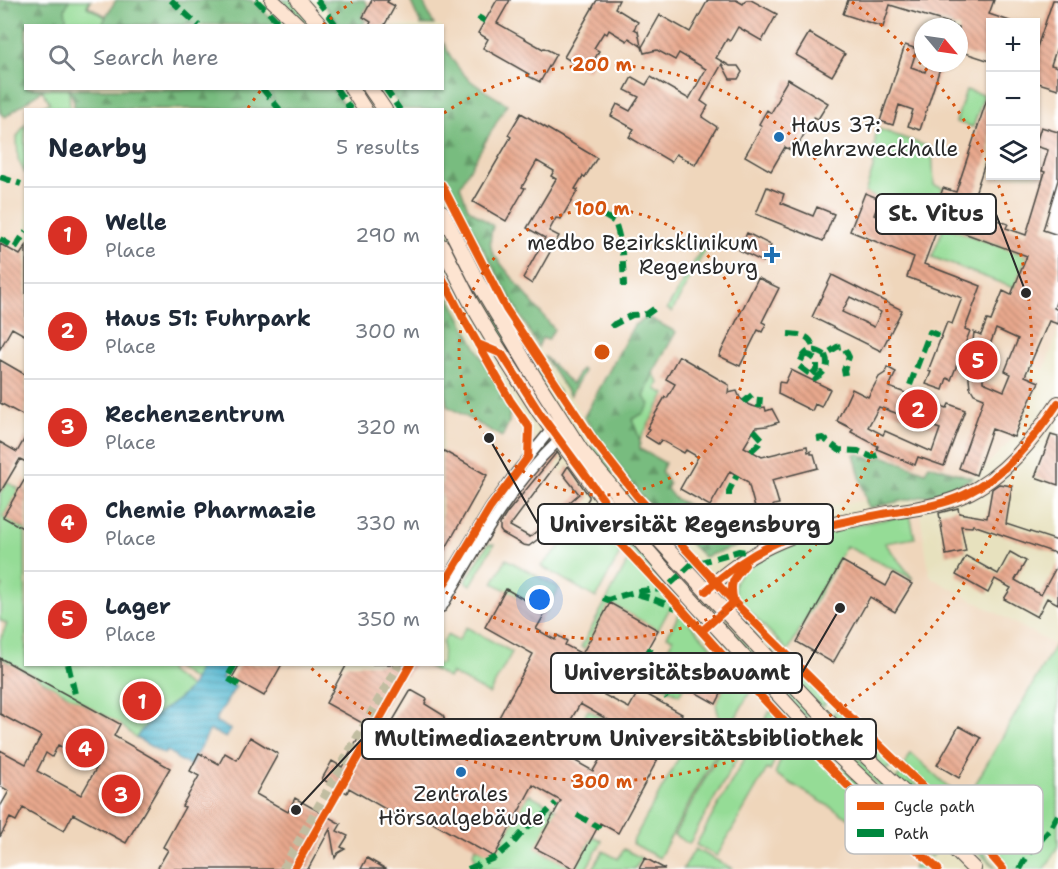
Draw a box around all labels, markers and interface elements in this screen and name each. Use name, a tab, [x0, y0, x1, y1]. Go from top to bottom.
north arrow	[914, 18, 968, 72]
map controls	[986, 18, 1040, 180]
button: +	[986, 18, 1040, 72]
search box	[24, 24, 444, 90]
icon: search	[45, 41, 78, 74]
text: Search here	[93, 43, 219, 72]
text: 200 m	[572, 53, 633, 77]
button: −	[986, 72, 1040, 126]
place label: Haus 37: Mehrzweckhalle	[791, 111, 958, 163]
button: layers	[986, 126, 1040, 180]
text: Nearby	[48, 130, 147, 165]
marker: Haus 37: Mehrzweckhalle	[772, 130, 786, 144]
text: 5 results	[336, 134, 420, 160]
callout: St. Vitus	[876, 194, 996, 234]
text: 100 m	[574, 197, 630, 221]
text: St. Vitus	[888, 199, 984, 228]
text: Welle	[105, 208, 167, 237]
text: 1	[63, 222, 72, 248]
text: 290 m	[355, 222, 420, 248]
place label: medbo Bezirksklinikum Regensburg	[527, 229, 758, 281]
text: Place	[105, 237, 156, 263]
marker: medbo Bezirksklinikum Regensburg	[763, 246, 781, 264]
text: Haus 51: Fuhrpark	[105, 304, 311, 333]
text: 2	[61, 318, 75, 344]
text: 300 m	[354, 318, 420, 344]
text: Place	[105, 333, 156, 359]
pin: 5	[958, 338, 998, 382]
centre of rings	[592, 342, 612, 362]
pin: 2	[898, 386, 938, 432]
text: Rechenzentrum	[105, 400, 285, 429]
text: 3	[61, 414, 75, 440]
text: 320 m	[356, 414, 420, 440]
text: Place	[105, 429, 156, 455]
text: Chemie Pharmazie	[105, 496, 316, 525]
callout: Universität Regensburg	[538, 504, 833, 544]
text: 4	[61, 510, 75, 536]
text: 330 m	[356, 510, 420, 536]
text: Universität Regensburg	[550, 510, 820, 539]
text: Place	[105, 525, 156, 551]
your location	[525, 585, 554, 614]
text: Lager	[105, 592, 171, 621]
text: 5	[61, 606, 74, 632]
text: 350 m	[356, 606, 420, 632]
text: Place	[105, 621, 156, 647]
callout: Universitätsbauamt	[551, 653, 802, 693]
text: Universitätsbauamt	[564, 658, 791, 687]
pin: 1	[122, 678, 162, 724]
callout: Multimediazentrum Universitätsbibliothek	[362, 719, 876, 759]
text: Multimediazentrum Universitätsbibliothek	[374, 724, 864, 753]
pin: 4	[66, 726, 104, 771]
marker: Zentrales Hörsaalgebäude	[454, 765, 468, 779]
text: 300 m	[572, 770, 633, 794]
pin: 3	[102, 772, 140, 816]
place label: Zentrales Hörsaalgebäude	[378, 780, 544, 832]
legend	[845, 785, 1043, 854]
text: Cycle path	[894, 796, 975, 817]
text: Path	[894, 823, 929, 844]

